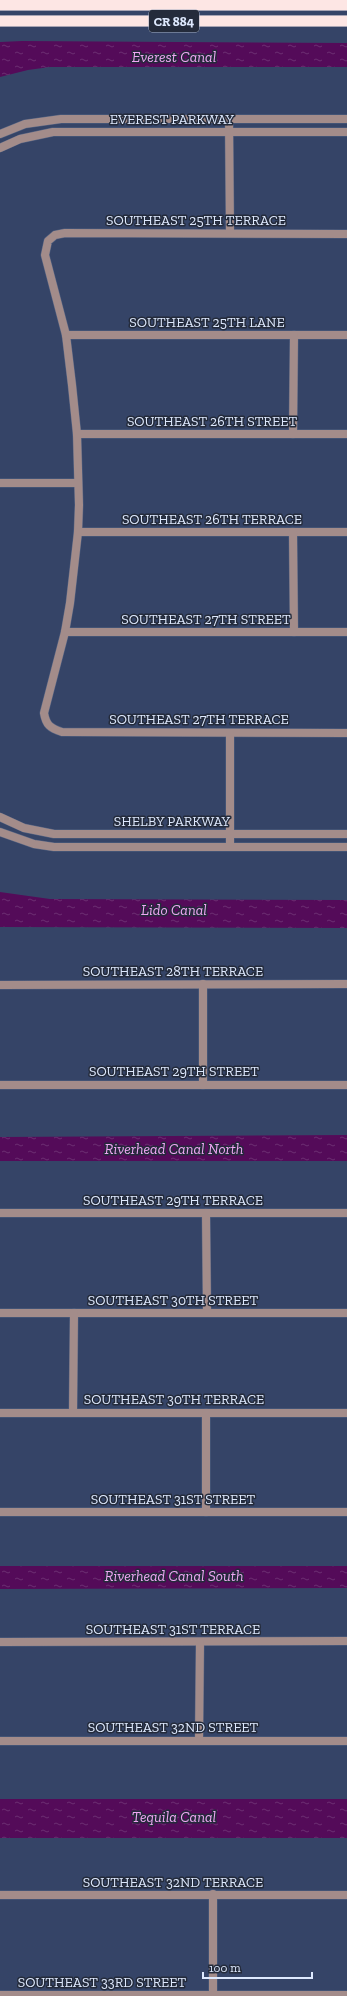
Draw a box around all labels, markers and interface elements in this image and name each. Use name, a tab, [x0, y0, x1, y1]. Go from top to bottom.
road number: CR 884	[149, 10, 199, 32]
water label: Everest Canal	[132, 48, 216, 66]
street label: EVEREST PARKWAY	[110, 111, 235, 128]
street label: SOUTHEAST 25TH TERRACE	[106, 212, 286, 229]
street label: SOUTHEAST 25TH LANE	[129, 314, 285, 331]
street label: SOUTHEAST 26TH STREET	[127, 413, 297, 430]
street label: SOUTHEAST 26TH TERRACE	[122, 511, 302, 528]
street label: SOUTHEAST 27TH STREET	[121, 611, 291, 628]
street label: SOUTHEAST 27TH TERRACE	[109, 711, 289, 728]
street label: SHELBY PARKWAY	[114, 813, 231, 830]
water label: Lido Canal	[141, 901, 207, 919]
street label: SOUTHEAST 28TH TERRACE	[83, 963, 263, 980]
street label: SOUTHEAST 29TH STREET	[89, 1063, 259, 1080]
water label: Riverhead Canal North	[105, 1140, 244, 1158]
street label: SOUTHEAST 29TH TERRACE	[83, 1192, 263, 1209]
street label: SOUTHEAST 30TH STREET	[88, 1292, 258, 1309]
street label: SOUTHEAST 30TH TERRACE	[84, 1391, 264, 1408]
street label: SOUTHEAST 31ST STREET	[91, 1491, 256, 1508]
water label: Riverhead Canal South	[104, 1567, 244, 1585]
street label: SOUTHEAST 31ST TERRACE	[86, 1621, 260, 1638]
street label: SOUTHEAST 32ND STREET	[88, 1719, 259, 1736]
water label: Tequila Canal	[132, 1808, 216, 1826]
street label: SOUTHEAST 32ND TERRACE	[83, 1874, 263, 1891]
scale bar	[203, 1954, 312, 1980]
text: 100 m	[209, 1961, 241, 1975]
street label: SOUTHEAST 33RD STREET	[18, 1974, 187, 1991]

